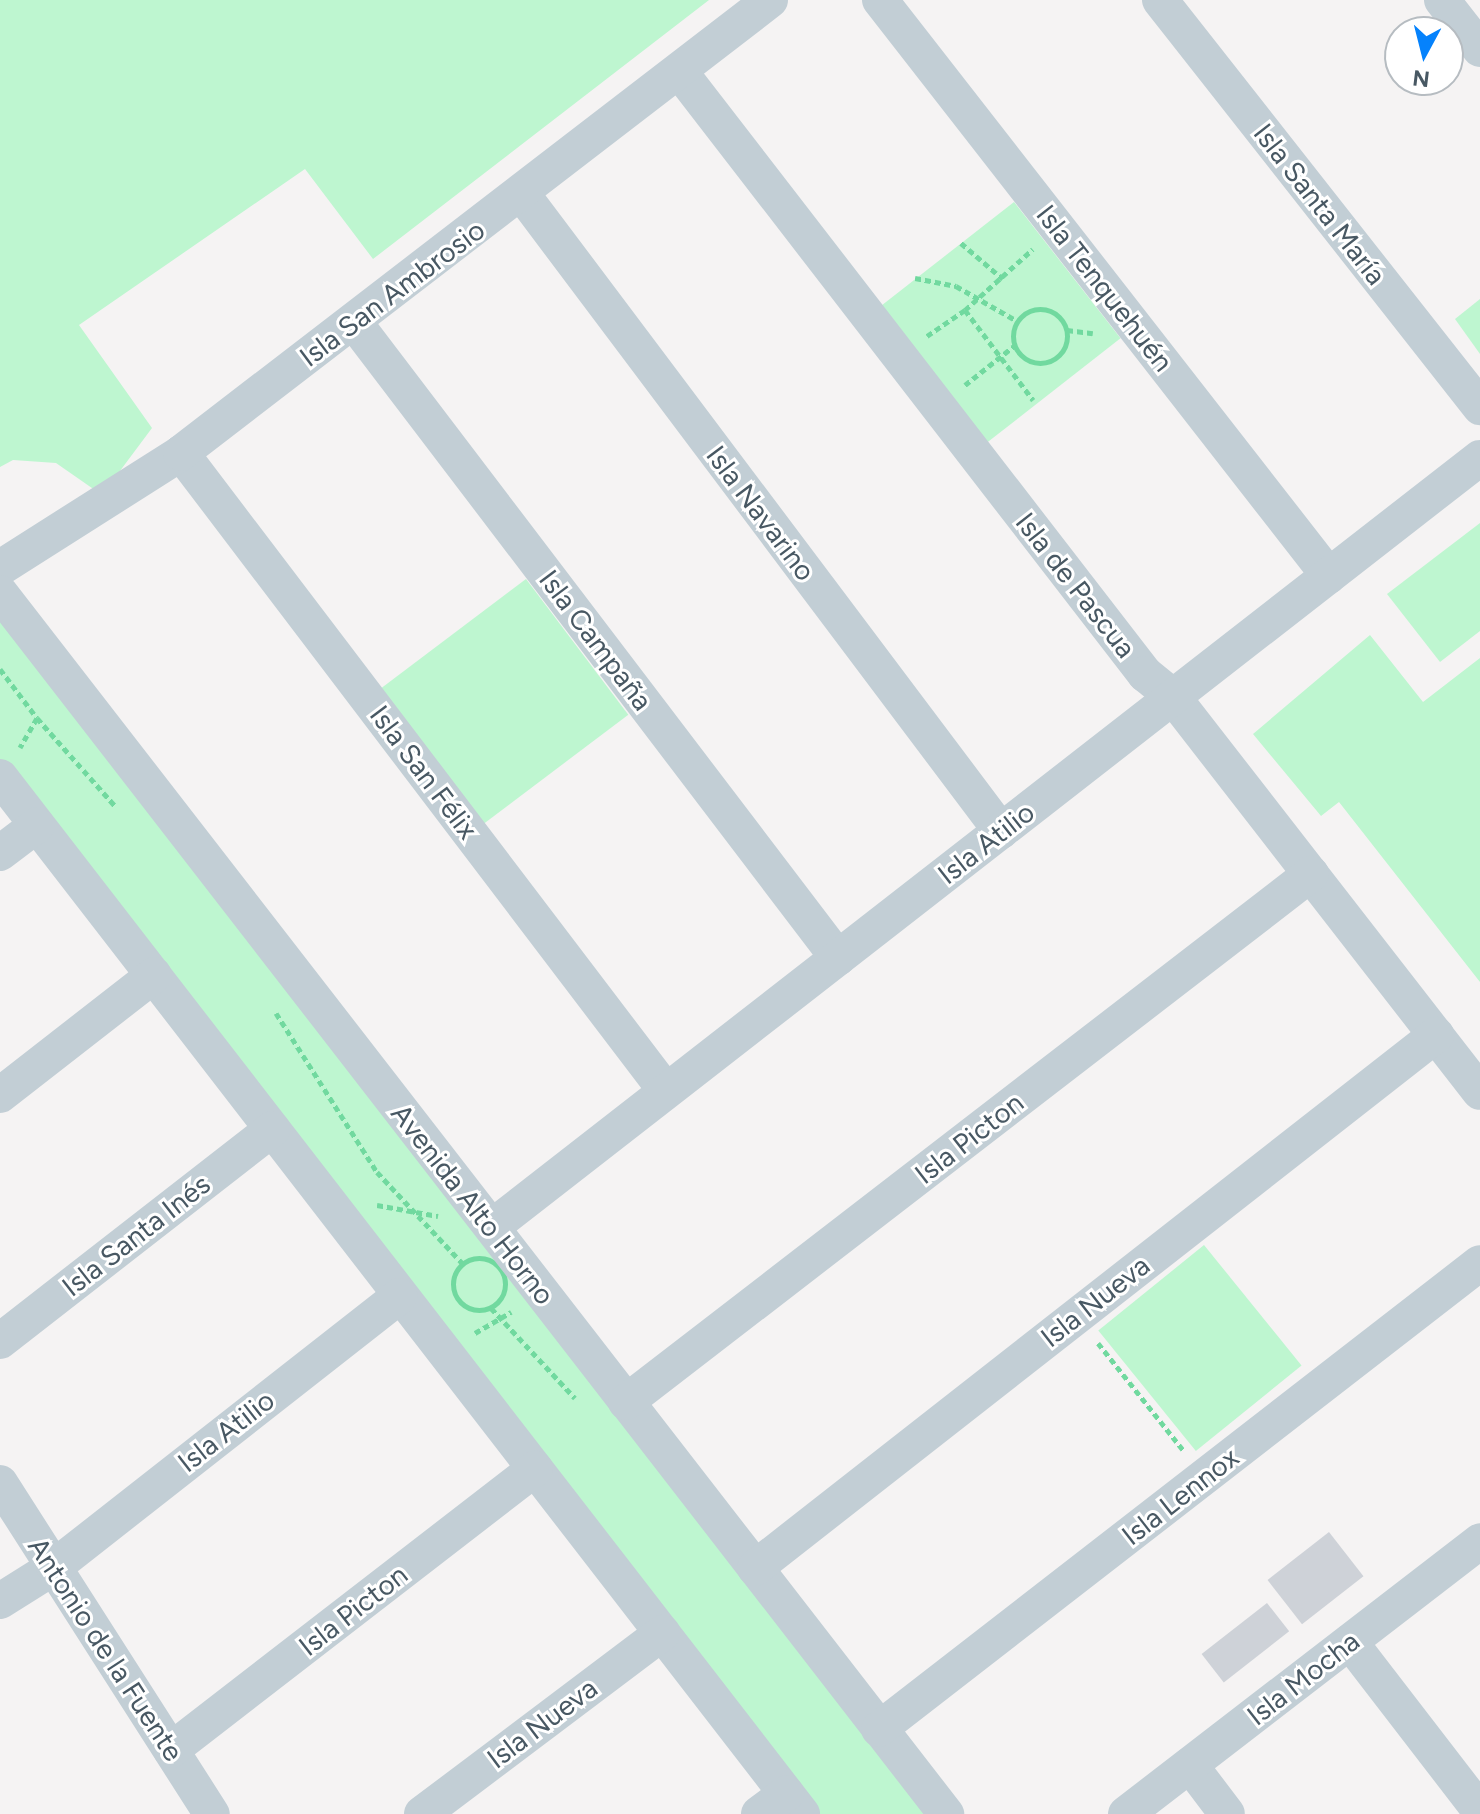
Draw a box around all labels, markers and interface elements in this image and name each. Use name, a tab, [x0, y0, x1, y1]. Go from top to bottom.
north arrow	[1384, 16, 1464, 96]
text: N	[1411, 64, 1431, 93]
street label: Isla Santa María	[1247, 117, 1393, 291]
street label: Isla Tenquehuén	[1030, 198, 1180, 378]
street label: Isla San Ambrosio	[293, 213, 491, 373]
street label: Isla Navarino	[699, 439, 823, 587]
street label: Isla de Pascua	[1009, 506, 1143, 664]
street label: Isla Campaña	[532, 563, 660, 717]
street label: Isla San Félix	[363, 699, 485, 845]
street label: Isla Atilio	[931, 795, 1041, 891]
street label: Isla Picton	[908, 1085, 1030, 1191]
street label: Avenida Alto Horno	[384, 1097, 562, 1311]
street label: Isla Santa Inés	[55, 1167, 217, 1303]
street label: Isla Nueva	[1034, 1248, 1156, 1354]
street label: Isla Atilio	[171, 1383, 281, 1479]
street label: Isla Lennox	[1115, 1440, 1245, 1552]
street label: Antonio de la Fuente	[21, 1531, 191, 1767]
street label: Isla Picton	[292, 1557, 414, 1663]
street label: Isla Mocha	[1240, 1624, 1366, 1732]
street label: Isla Nueva	[480, 1671, 604, 1775]

